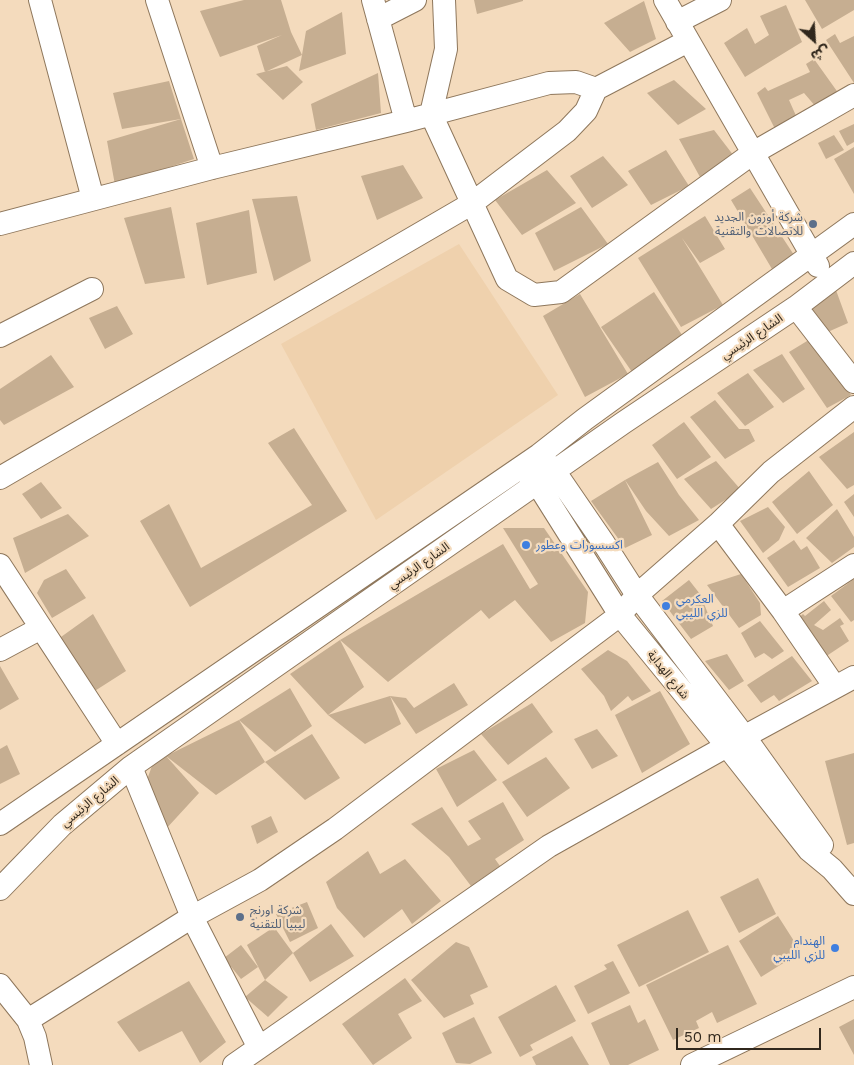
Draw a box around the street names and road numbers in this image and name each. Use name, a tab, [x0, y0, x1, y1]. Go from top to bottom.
street label: الشارع الرئيسي	[718, 311, 786, 363]
street label: الشارع الرئيسي	[386, 540, 452, 592]
street label: شارع الهداية	[644, 648, 692, 702]
street label: الشارع الرئيسي	[58, 774, 122, 830]

